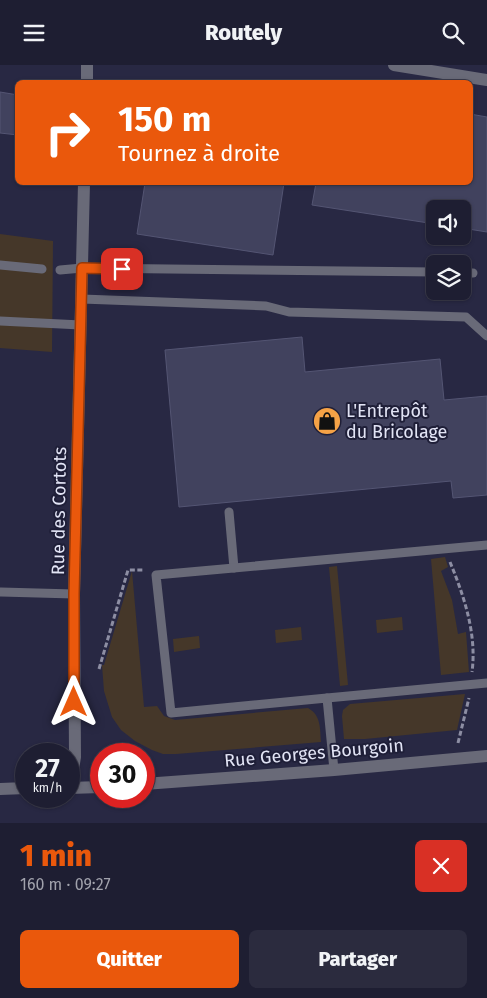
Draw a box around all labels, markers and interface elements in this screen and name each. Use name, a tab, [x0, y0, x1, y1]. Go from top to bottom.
icon: menu	[20, 19, 48, 47]
text: Routely	[205, 19, 282, 46]
icon: search	[439, 19, 467, 47]
text: 150 m	[118, 98, 211, 140]
icon: right	[35, 100, 100, 165]
text: Tournez à droite	[118, 140, 280, 167]
map controls	[426, 200, 471, 300]
button: sound	[426, 200, 471, 245]
pin	[101, 248, 143, 290]
icon: arrive	[108, 255, 136, 283]
button: layers	[426, 255, 471, 300]
place label: L'Entrepôt du Bricolage	[346, 400, 447, 443]
shop icon: L'Entrepôt du Bricolage	[312, 406, 342, 436]
street label: Rue des Cortots	[47, 447, 71, 575]
position arrow	[47, 675, 99, 727]
street label: Rue Georges Bourgoin	[223, 734, 405, 772]
speed limit sign: 30	[90, 743, 155, 808]
text: 27	[35, 754, 60, 784]
text: km/h	[33, 781, 62, 795]
text: 1 min	[20, 838, 92, 874]
button: close	[415, 840, 467, 892]
text: 160 m · 09:27	[20, 875, 111, 894]
button: Quitter	[20, 930, 239, 988]
button: Partager	[249, 930, 467, 988]

